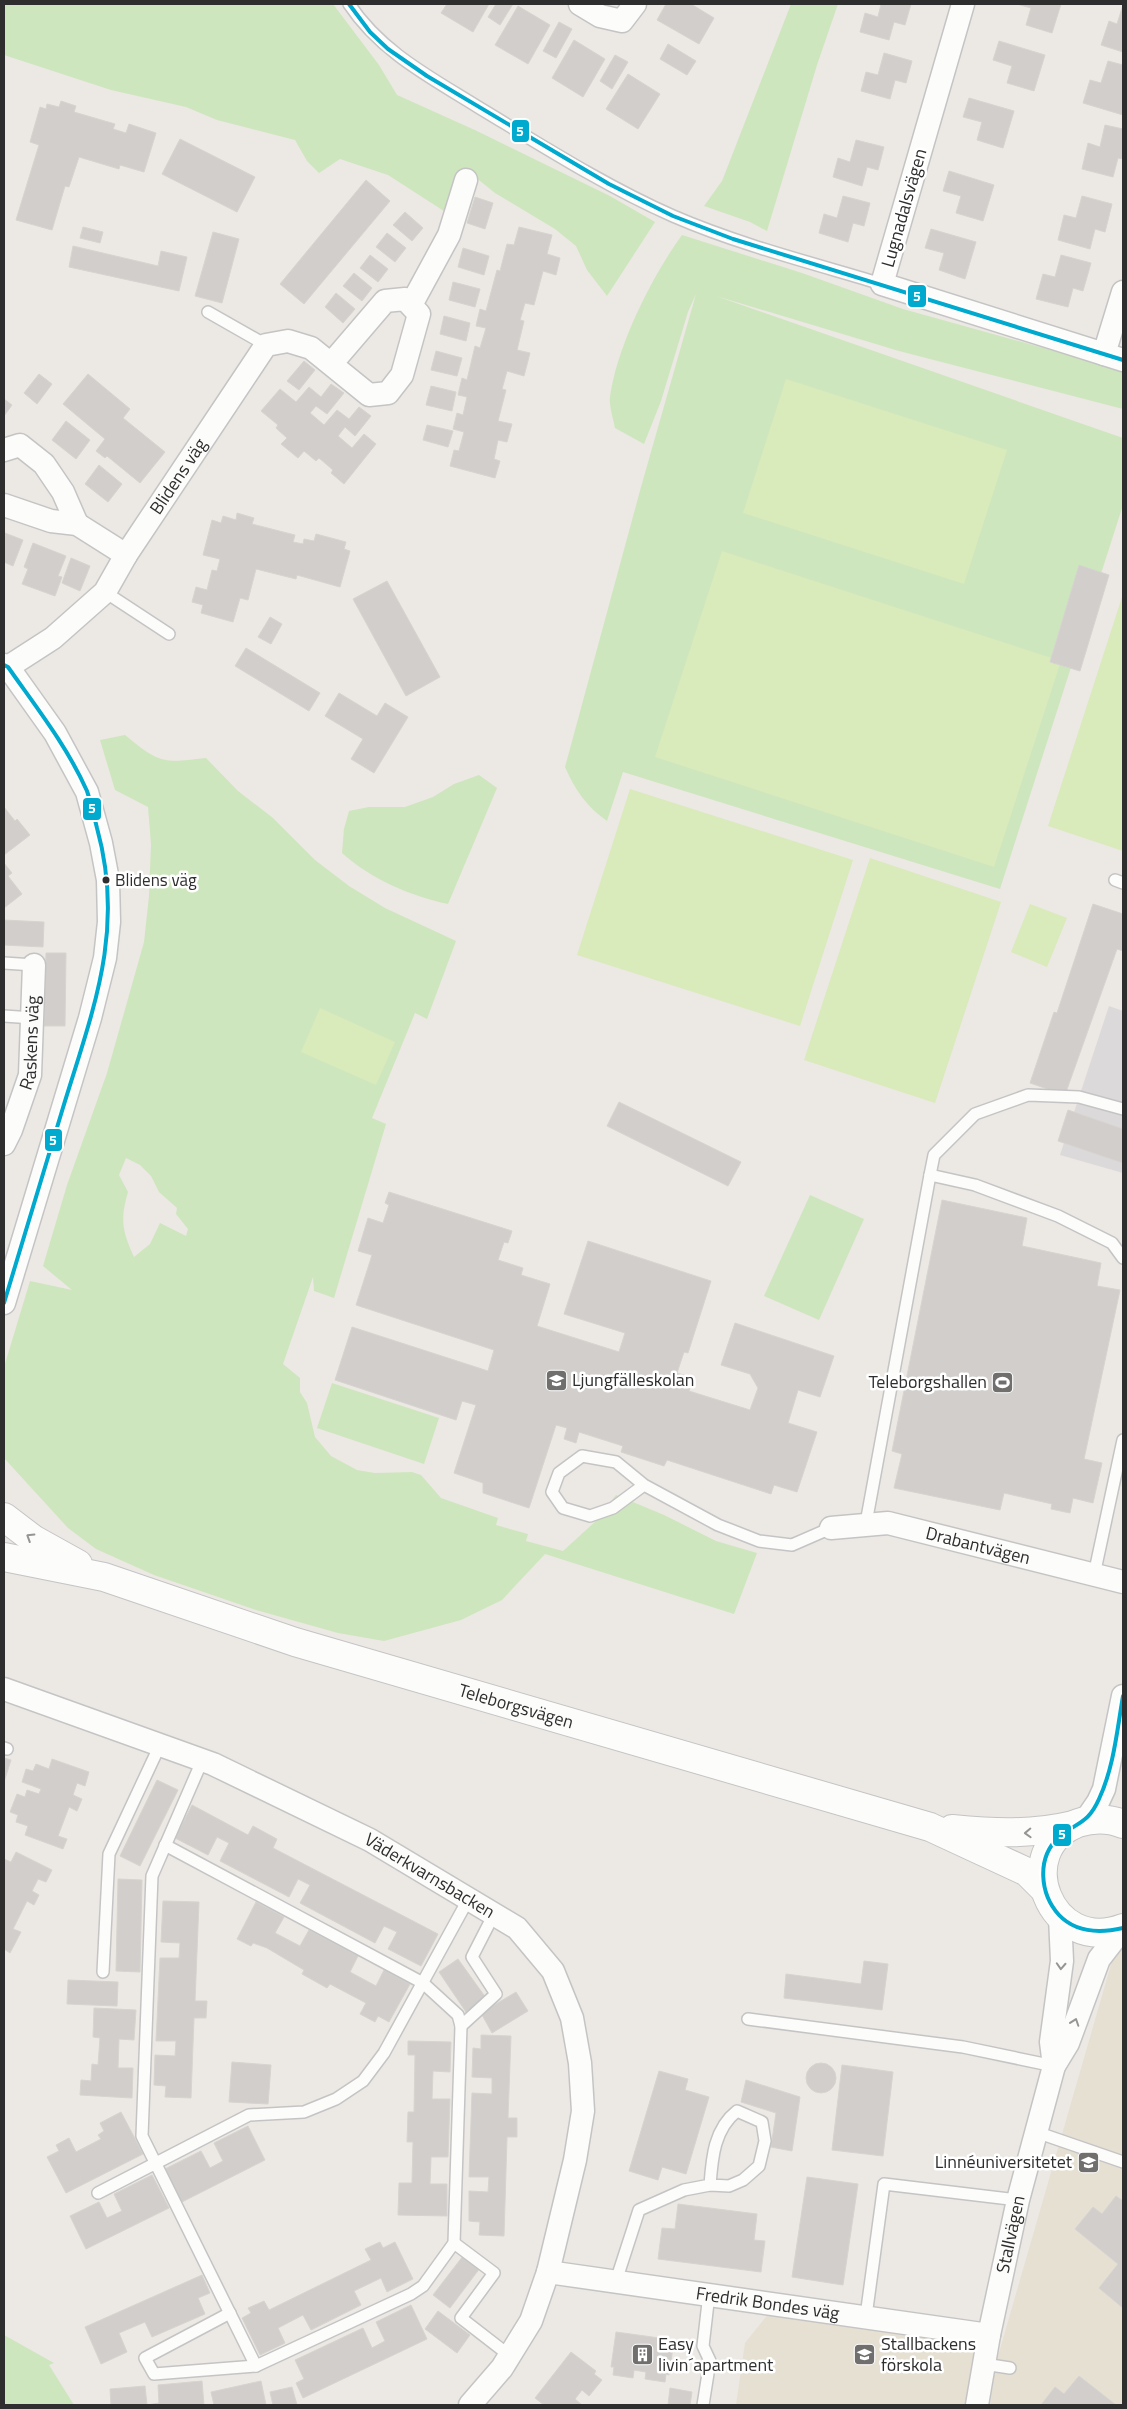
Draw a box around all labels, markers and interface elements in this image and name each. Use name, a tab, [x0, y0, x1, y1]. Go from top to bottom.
line badge: 5	[511, 119, 530, 143]
text: 5	[516, 120, 524, 141]
street label: Lugnadalsvägen	[874, 145, 933, 270]
line badge: 5	[907, 284, 927, 308]
text: 5	[913, 285, 921, 306]
street label: Blidens väg	[143, 433, 213, 520]
line badge: 5	[82, 797, 102, 821]
text: 5	[88, 797, 96, 818]
place label: Blidens väg	[115, 867, 197, 893]
marker: Blidens väg	[101, 875, 111, 885]
street label: Raskens väg	[12, 995, 46, 1094]
line badge: 5	[44, 1128, 63, 1152]
text: 5	[49, 1129, 57, 1150]
place label: Ljungfälleskolan	[572, 1366, 695, 1393]
school or university icon: Ljungfälleskolan	[544, 1368, 568, 1392]
place label: Teleborgshallen	[868, 1368, 987, 1395]
sports icon: Teleborgshallen	[991, 1370, 1015, 1394]
street label: Drabantvägen	[923, 1519, 1033, 1571]
one-way arrow	[27, 1534, 36, 1544]
street label: Teleborgsvägen	[456, 1676, 577, 1735]
line badge: 5	[1052, 1823, 1072, 1847]
text: 5	[1058, 1823, 1066, 1844]
street label: Väderkvarnsbacken	[360, 1826, 500, 1925]
one-way arrow	[1024, 1827, 1032, 1838]
one-way arrow	[1056, 1962, 1067, 1970]
one-way arrow	[1069, 2018, 1079, 2027]
place label: Linnéuniversitetet	[935, 2148, 1073, 2175]
school or university icon: Linnéuniversitetet	[1076, 2150, 1100, 2174]
street label: Stallvägen	[989, 2193, 1032, 2276]
street label: Fredrik Bondes väg	[694, 2279, 841, 2326]
place label: Easy livin´apartment	[658, 2330, 774, 2378]
place label: Stallbackens förskola	[881, 2330, 976, 2378]
building icon: Easy livin´apartment	[630, 2342, 654, 2366]
school or university icon: Stallbackens förskola	[853, 2342, 877, 2366]

